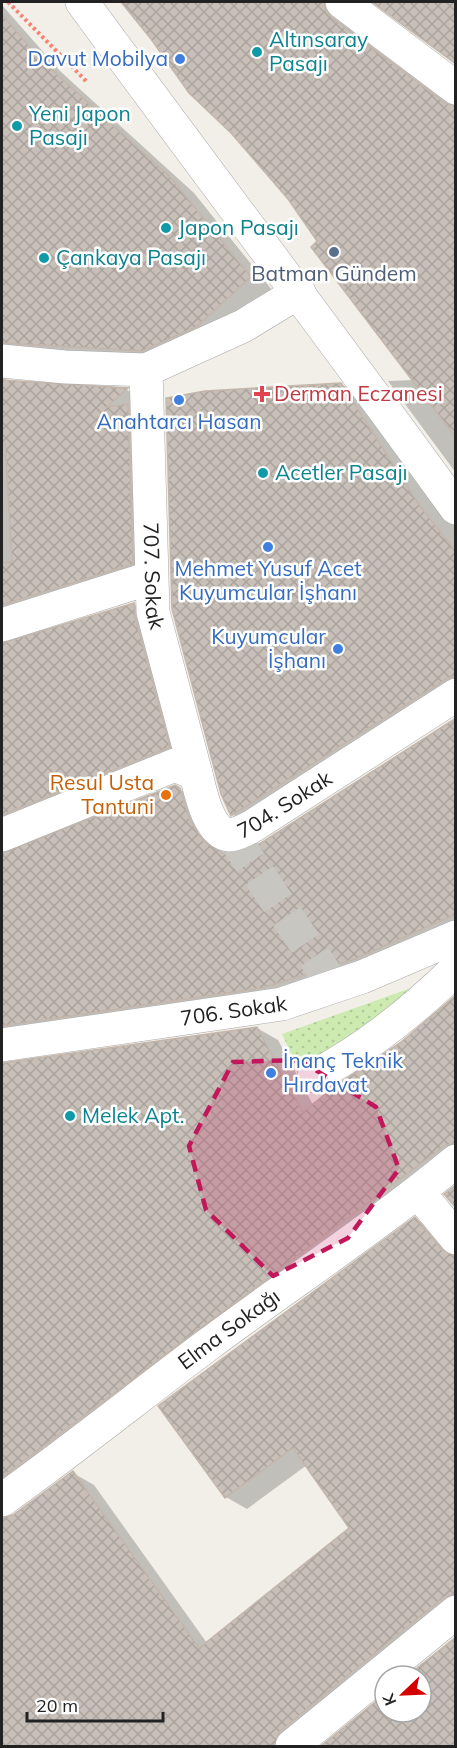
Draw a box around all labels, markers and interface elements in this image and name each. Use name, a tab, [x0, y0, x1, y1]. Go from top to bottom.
place label: Altınsaray Pasajı	[269, 26, 368, 76]
place label: Davut Mobilya	[28, 45, 168, 71]
marker: Altınsaray Pasajı	[250, 45, 264, 59]
marker: Davut Mobilya	[173, 52, 187, 66]
place label: Yeni Japon Pasajı	[28, 100, 131, 150]
marker: Yeni Japon Pasajı	[10, 119, 24, 133]
place label: Japon Pasajı	[178, 214, 299, 240]
marker: Japon Pasajı	[159, 221, 173, 235]
place label: Çankaya Pasajı	[56, 244, 206, 270]
marker: Batman Gündem	[327, 245, 341, 259]
marker: Çankaya Pasajı	[37, 251, 51, 265]
place label: Batman Gündem	[251, 260, 417, 286]
place label: Derman Eczanesi	[274, 380, 443, 406]
marker: Derman Eczanesi	[255, 387, 269, 401]
marker: Anahtarcı Hasan	[172, 393, 186, 407]
place label: Anahtarcı Hasan	[97, 408, 261, 434]
place label: Acetler Pasajı	[275, 459, 408, 485]
marker: Acetler Pasajı	[256, 466, 270, 480]
street label: 707. Sokak	[138, 522, 171, 632]
marker: Mehmet Yusuf Acet Kuyumcular İşhanı	[261, 540, 275, 554]
place label: Mehmet Yusuf Acet Kuyumcular İşhanı	[174, 555, 362, 605]
place label: Kuyumcular İşhanı	[211, 623, 326, 673]
marker: Kuyumcular İşhanı	[331, 642, 345, 656]
street label: 704. Sokak	[233, 764, 336, 844]
place label: Resul Usta Tantuni	[50, 769, 154, 819]
marker: Resul Usta Tantuni	[159, 788, 173, 802]
street label: 706. Sokak	[178, 989, 289, 1031]
place label: İnanç Teknik Hırdavat	[283, 1047, 403, 1097]
marker: İnanç Teknik Hırdavat	[264, 1066, 278, 1080]
place label: Melek Apt.	[82, 1102, 185, 1128]
marker: Melek Apt.	[63, 1109, 77, 1123]
street label: Elma Sokağı	[172, 1283, 284, 1375]
north arrow	[373, 1664, 433, 1724]
scale bar	[27, 1685, 164, 1723]
text: K	[377, 1690, 400, 1709]
text: 20 m	[36, 1694, 78, 1717]

